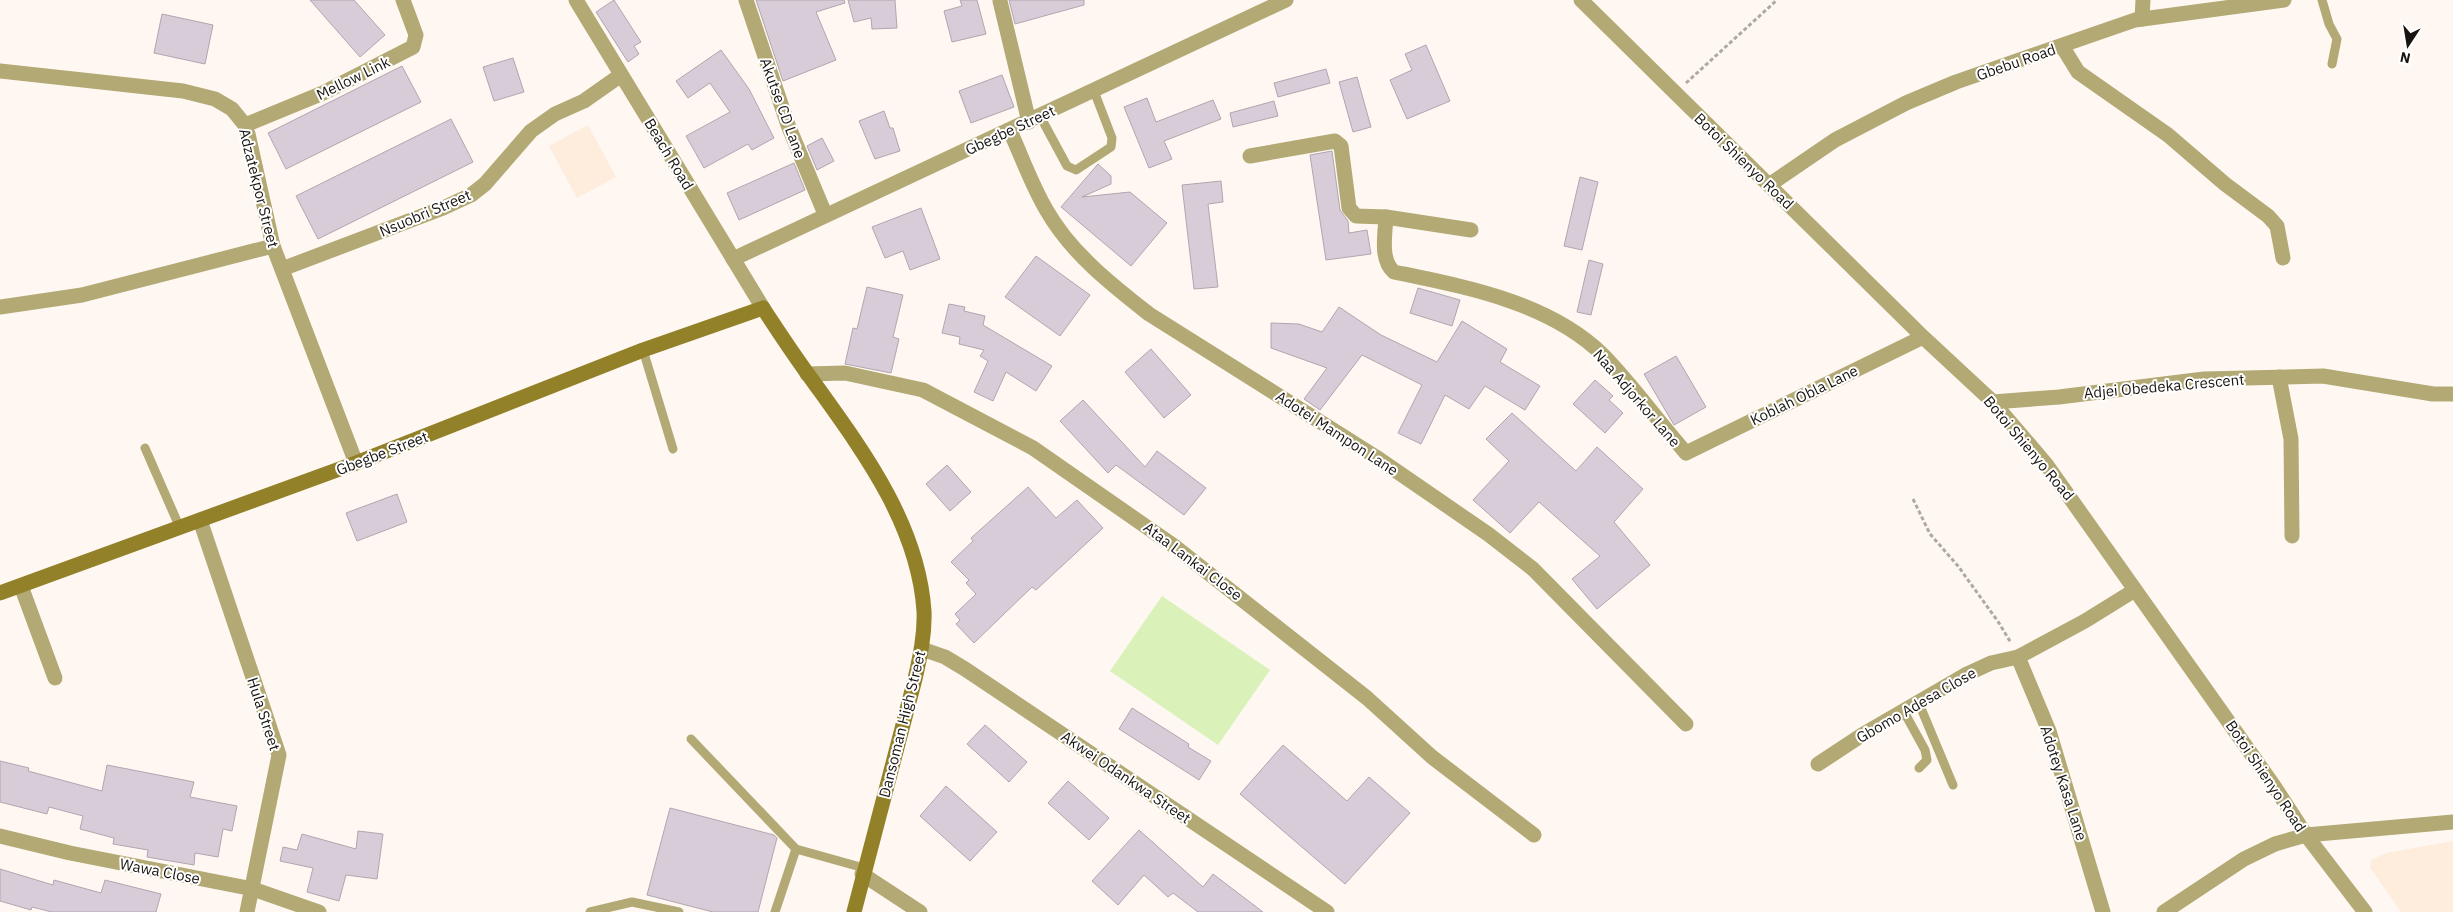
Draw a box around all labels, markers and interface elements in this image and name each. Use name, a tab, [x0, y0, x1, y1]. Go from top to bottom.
north arrow	[2383, 20, 2433, 70]
street label: Gbebu Road	[1974, 40, 2058, 84]
text: N	[2398, 48, 2412, 68]
street label: Mellow Link	[313, 52, 393, 104]
street label: Akutse CD Lane	[756, 55, 810, 161]
street label: Gbegbe Street	[962, 101, 1058, 159]
street label: Botoi Shienyo Road	[1690, 109, 1798, 213]
street label: Beach Road	[640, 115, 698, 193]
street label: Adzatekpor Street	[235, 127, 283, 249]
street label: Nsuobri Street	[376, 185, 474, 241]
street label: Naa Adjorkor Lane	[1589, 345, 1685, 451]
street label: Koblah Obla Lane	[1747, 361, 1861, 429]
street label: Adjei Obedeka Crescent	[2083, 370, 2245, 402]
street label: Adotei Mampon Lane	[1272, 386, 1402, 480]
street label: Botoi Shienyo Road	[1980, 392, 2078, 504]
street label: Gbegbe Street	[333, 427, 431, 479]
street label: Ataa Lankai Close	[1140, 518, 1246, 604]
street label: Dansoman High Street	[875, 648, 929, 800]
street label: Gbomo Adesa Close	[1853, 663, 1979, 747]
street label: Hula Street	[243, 675, 285, 753]
street label: Botoi Shienyo Road	[2222, 717, 2310, 835]
street label: Adotey Kasa Lane	[2036, 723, 2092, 843]
street label: Akwei Odankwa Street	[1058, 727, 1194, 827]
street label: Wawa Close	[118, 854, 202, 888]

